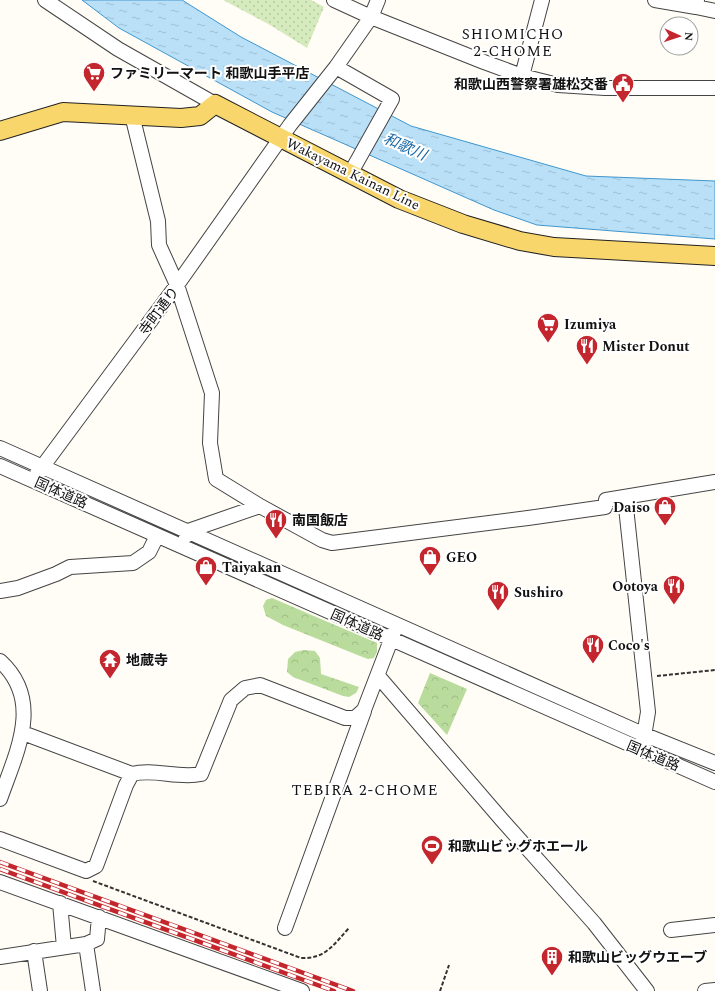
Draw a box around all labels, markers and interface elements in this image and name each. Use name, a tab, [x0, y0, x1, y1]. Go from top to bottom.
north arrow	[659, 16, 699, 56]
district label: SHIOMICHO 2-CHOME	[462, 23, 564, 63]
text: N	[680, 32, 697, 41]
supermarket icon: ファミリーマート 和歌山手平店	[81, 60, 107, 93]
place label: ファミリーマート 和歌山手平店	[110, 63, 310, 84]
public building icon: 和歌山西警察署雄松交番	[610, 71, 636, 104]
place label: 和歌山西警察署雄松交番	[454, 74, 608, 95]
water label: 和歌川	[380, 127, 432, 167]
street label: Wakayama Kainan Line	[283, 133, 424, 216]
street label: 寺町通り	[134, 282, 184, 340]
supermarket icon: Izumiya	[535, 311, 561, 344]
place label: Izumiya	[564, 314, 617, 335]
restaurant icon: Mister Donut	[574, 333, 600, 366]
place label: Mister Donut	[602, 336, 690, 357]
street label: 国体道路	[31, 472, 91, 514]
shop icon: Daiso	[652, 494, 678, 527]
place label: Daiso	[613, 497, 650, 518]
restaurant icon: 南国飯店	[263, 507, 289, 540]
place label: 南国飯店	[292, 510, 348, 531]
shop icon: GEO	[417, 544, 443, 577]
place label: GEO	[446, 547, 477, 568]
shop icon: Taiyakan	[193, 554, 219, 587]
place label: Taiyakan	[222, 557, 282, 578]
restaurant icon: Ootoya	[661, 573, 687, 606]
place label: Ootoya	[612, 576, 659, 597]
restaurant icon: Sushiro	[485, 579, 511, 612]
place label: Sushiro	[514, 582, 564, 603]
street label: 国体道路	[327, 604, 387, 646]
restaurant icon: Coco's	[580, 632, 606, 665]
place label: Coco's	[608, 635, 650, 656]
temple icon: 地蔵寺	[97, 647, 123, 680]
place label: 地蔵寺	[126, 650, 168, 671]
street label: 国体道路	[623, 735, 683, 777]
district label: TEBIRA 2-CHOME	[292, 779, 438, 802]
sports icon: 和歌山ビッグホエール	[419, 833, 445, 866]
place label: 和歌山ビッグホエール	[448, 836, 588, 857]
building icon: 和歌山ビッグウエーブ	[539, 944, 565, 977]
place label: 和歌山ビッグウエーブ	[568, 947, 707, 968]

